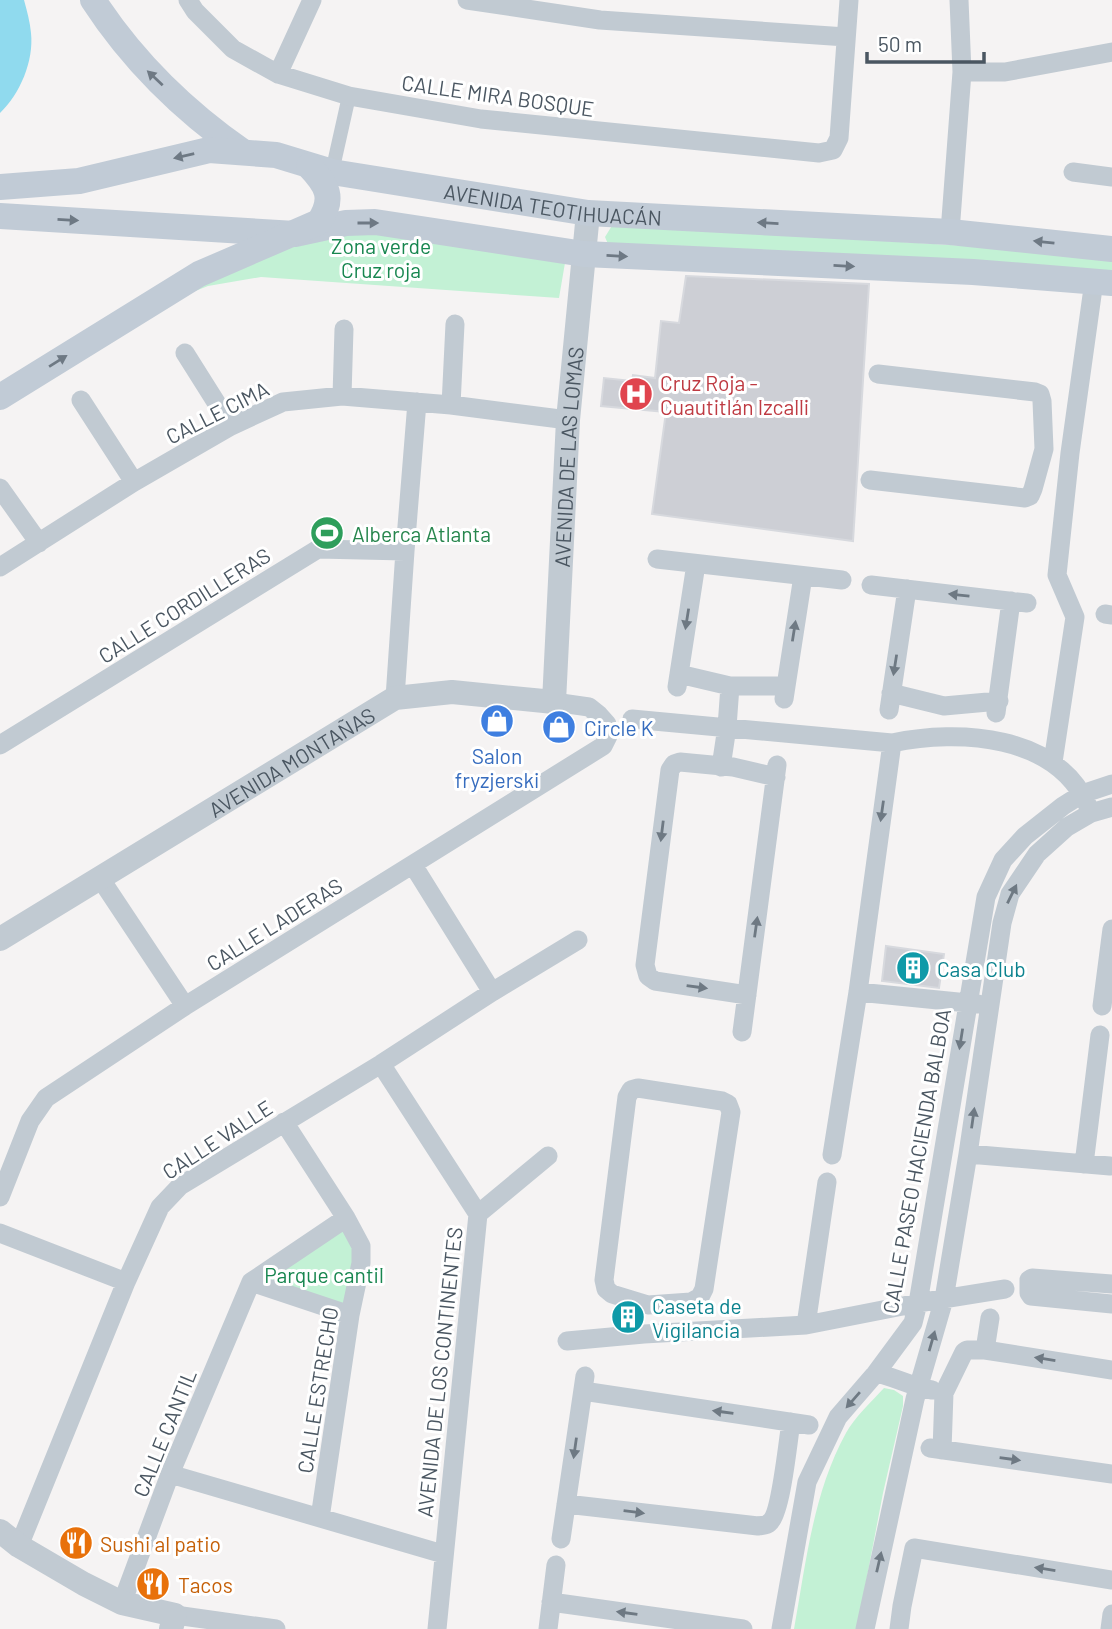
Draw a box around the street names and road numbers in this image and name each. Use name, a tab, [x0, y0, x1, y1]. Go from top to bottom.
street label: CALLE MIRA BOSQUE	[400, 69, 596, 121]
street label: AVENIDA TEOTIHUACÁN	[442, 178, 663, 229]
street label: AVENIDA DE LAS LOMAS	[548, 345, 588, 568]
street label: CALLE CIMA	[161, 375, 273, 449]
street label: CALLE CORDILLERAS	[94, 542, 274, 668]
street label: AVENIDA MONTAÑAS	[204, 701, 379, 822]
street label: CALLE LADERAS	[201, 872, 347, 976]
street label: CALLE PASEO HACIENDA BALBOA	[877, 1006, 955, 1315]
street label: CALLE VALLE	[157, 1094, 277, 1184]
street label: AVENIDA DE LOS CONTINENTES	[411, 1226, 467, 1518]
street label: CALLE ESTRECHO	[292, 1305, 342, 1475]
street label: CALLE CANTIL	[127, 1366, 201, 1500]

